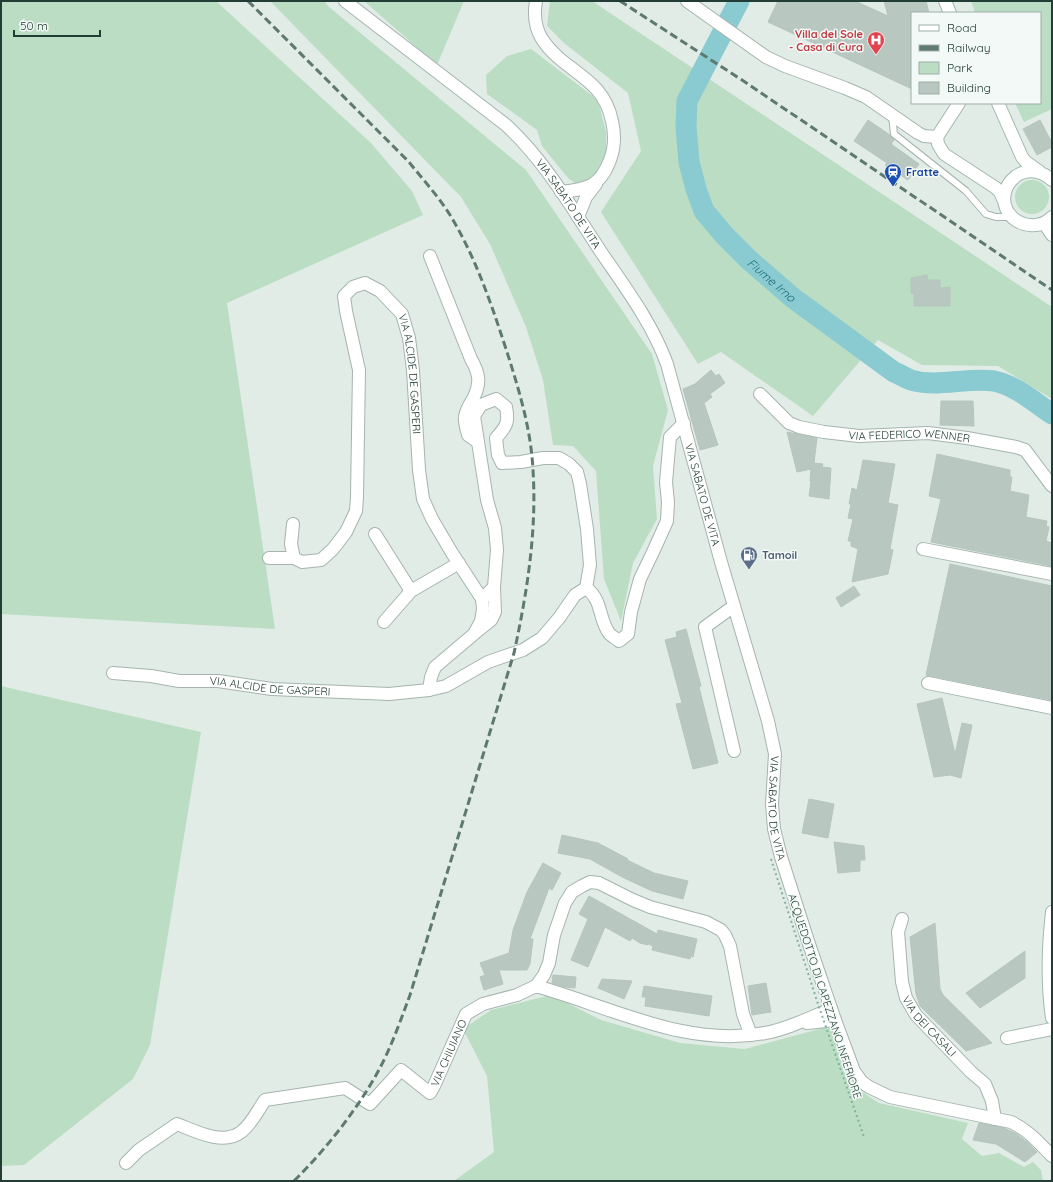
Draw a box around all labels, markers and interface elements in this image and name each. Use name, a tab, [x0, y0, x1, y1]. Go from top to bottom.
scale bar	[14, 12, 100, 38]
legend	[911, 12, 1041, 104]
text: 50 m	[20, 18, 48, 33]
text: Road	[947, 20, 977, 35]
place label: Villa del Sole - Casa di Cura	[789, 27, 864, 54]
hospital icon: Villa del Sole - Casa di Cura	[866, 30, 886, 55]
text: Railway	[947, 40, 991, 55]
text: Park	[947, 60, 972, 75]
text: Building	[947, 80, 991, 95]
street label: VIA SABATO DE VITA	[533, 156, 604, 251]
station icon: Fratte	[883, 162, 903, 187]
place label: Fratte	[906, 165, 940, 179]
water label: Fiume Irno	[745, 255, 800, 305]
street label: VIA ALCIDE DE GASPERI	[395, 312, 424, 435]
street label: VIA FEDERICO WENNER	[848, 426, 971, 445]
street label: VIA SABATO DE VITA	[682, 442, 723, 547]
fuel station icon: Tamoil	[739, 545, 759, 570]
place label: Tamoil	[762, 548, 797, 562]
street label: VIA ALCIDE DE GASPERI	[210, 674, 331, 698]
street label: VIA SABATO DE VITA	[765, 755, 789, 862]
street label: ACQUEDOTTO DI CAPEZZANO INFERIORE	[785, 892, 865, 1100]
street label: VIA DEI CASALI	[899, 993, 959, 1060]
street label: VIA CHIUIANO	[428, 1017, 470, 1089]

